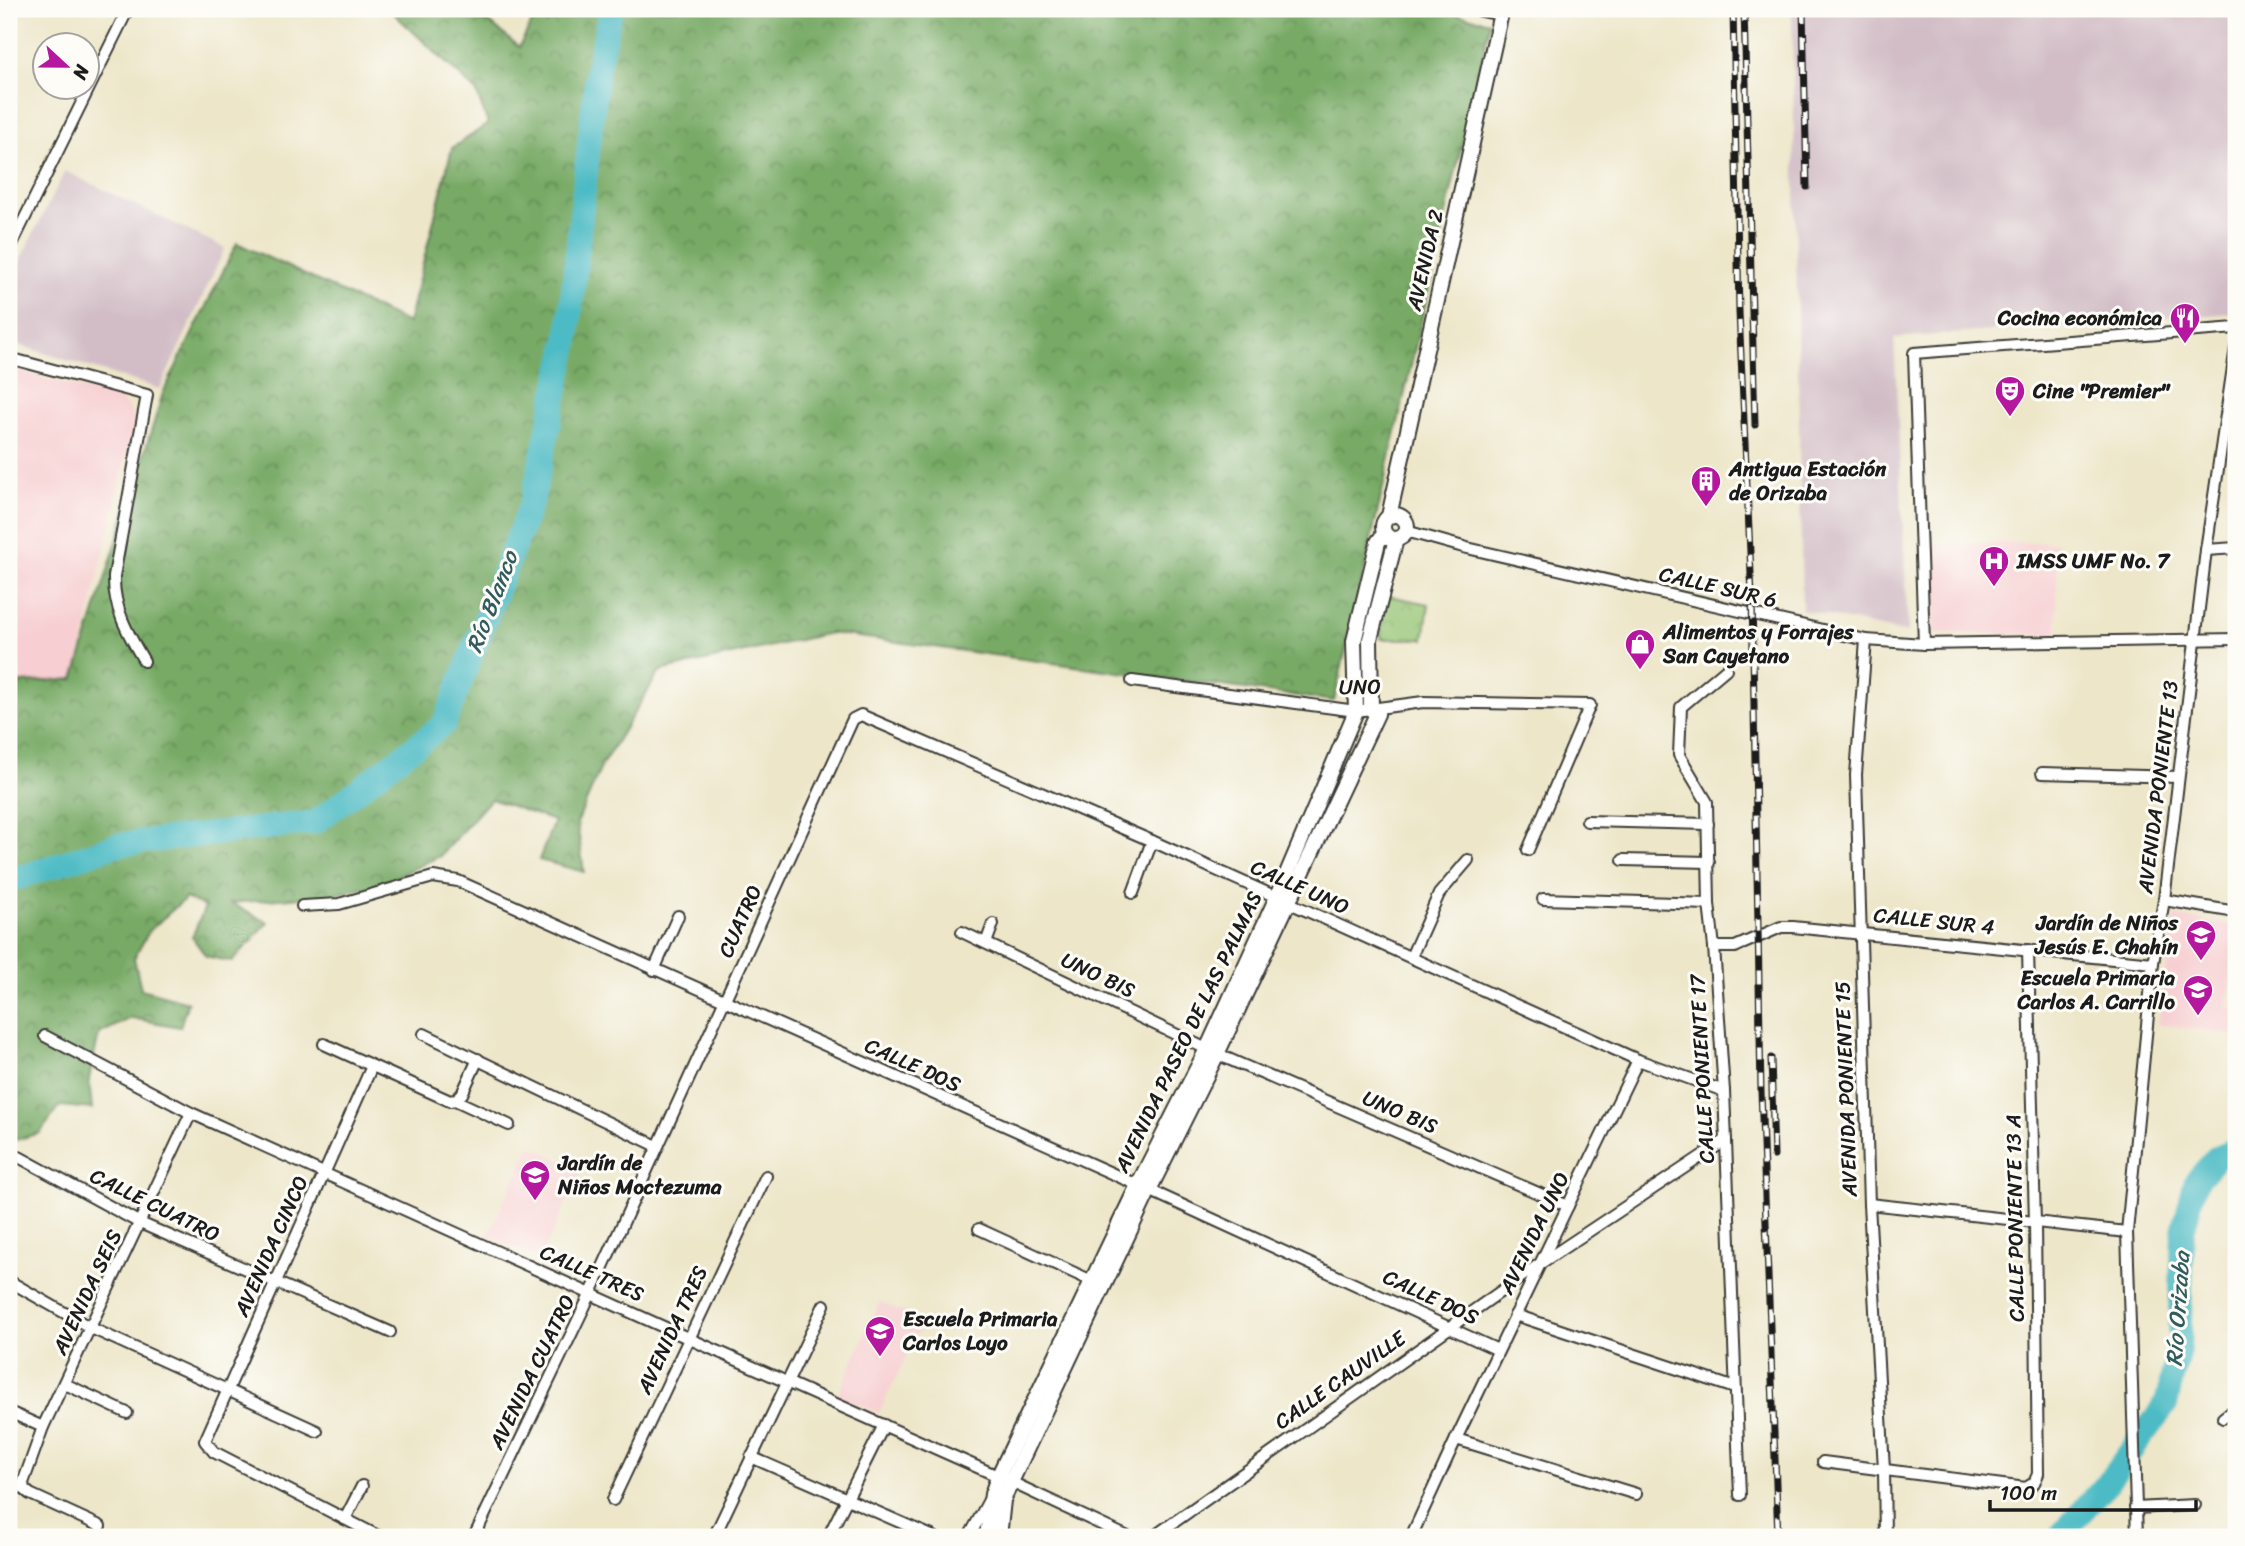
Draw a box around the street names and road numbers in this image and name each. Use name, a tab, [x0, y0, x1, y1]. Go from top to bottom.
street label: AVENIDA 2	[1395, 206, 1455, 315]
street label: CALLE SUR 6	[1655, 555, 1781, 619]
street label: UNO	[1339, 668, 1381, 706]
street label: AVENIDA PONIENTE 13	[2126, 678, 2190, 897]
street label: CALLE UNO	[1244, 848, 1356, 926]
street label: CUATRO	[707, 878, 773, 964]
street label: AVENIDA PASEO DE LAS PALMAS	[1103, 885, 1273, 1180]
street label: CALLE SUR 4	[1872, 896, 1996, 946]
street label: UNO BIS	[1054, 941, 1142, 1009]
street label: CALLE PONIENTE 17	[1678, 972, 1726, 1164]
street label: AVENIDA PONIENTE 15	[1823, 980, 1869, 1198]
street label: CALLE DOS	[858, 1027, 968, 1103]
street label: UNO BIS	[1356, 1079, 1444, 1145]
street label: CALLE PONIENTE 13 A	[1994, 1114, 2036, 1322]
street label: CALLE CUATRO	[83, 1157, 227, 1253]
street label: AVENIDA UNO	[1487, 1165, 1580, 1302]
street label: AVENIDA CINCO	[222, 1169, 319, 1324]
street label: AVENIDA SEIS	[41, 1223, 133, 1362]
street label: CALLE TRES	[534, 1233, 650, 1313]
street label: CALLE DOS	[1376, 1258, 1486, 1336]
street label: AVENIDA TRES	[625, 1259, 718, 1402]
street label: AVENIDA CUATRO	[478, 1288, 586, 1457]
street label: CALLE CAUVILLE	[1266, 1319, 1415, 1440]

